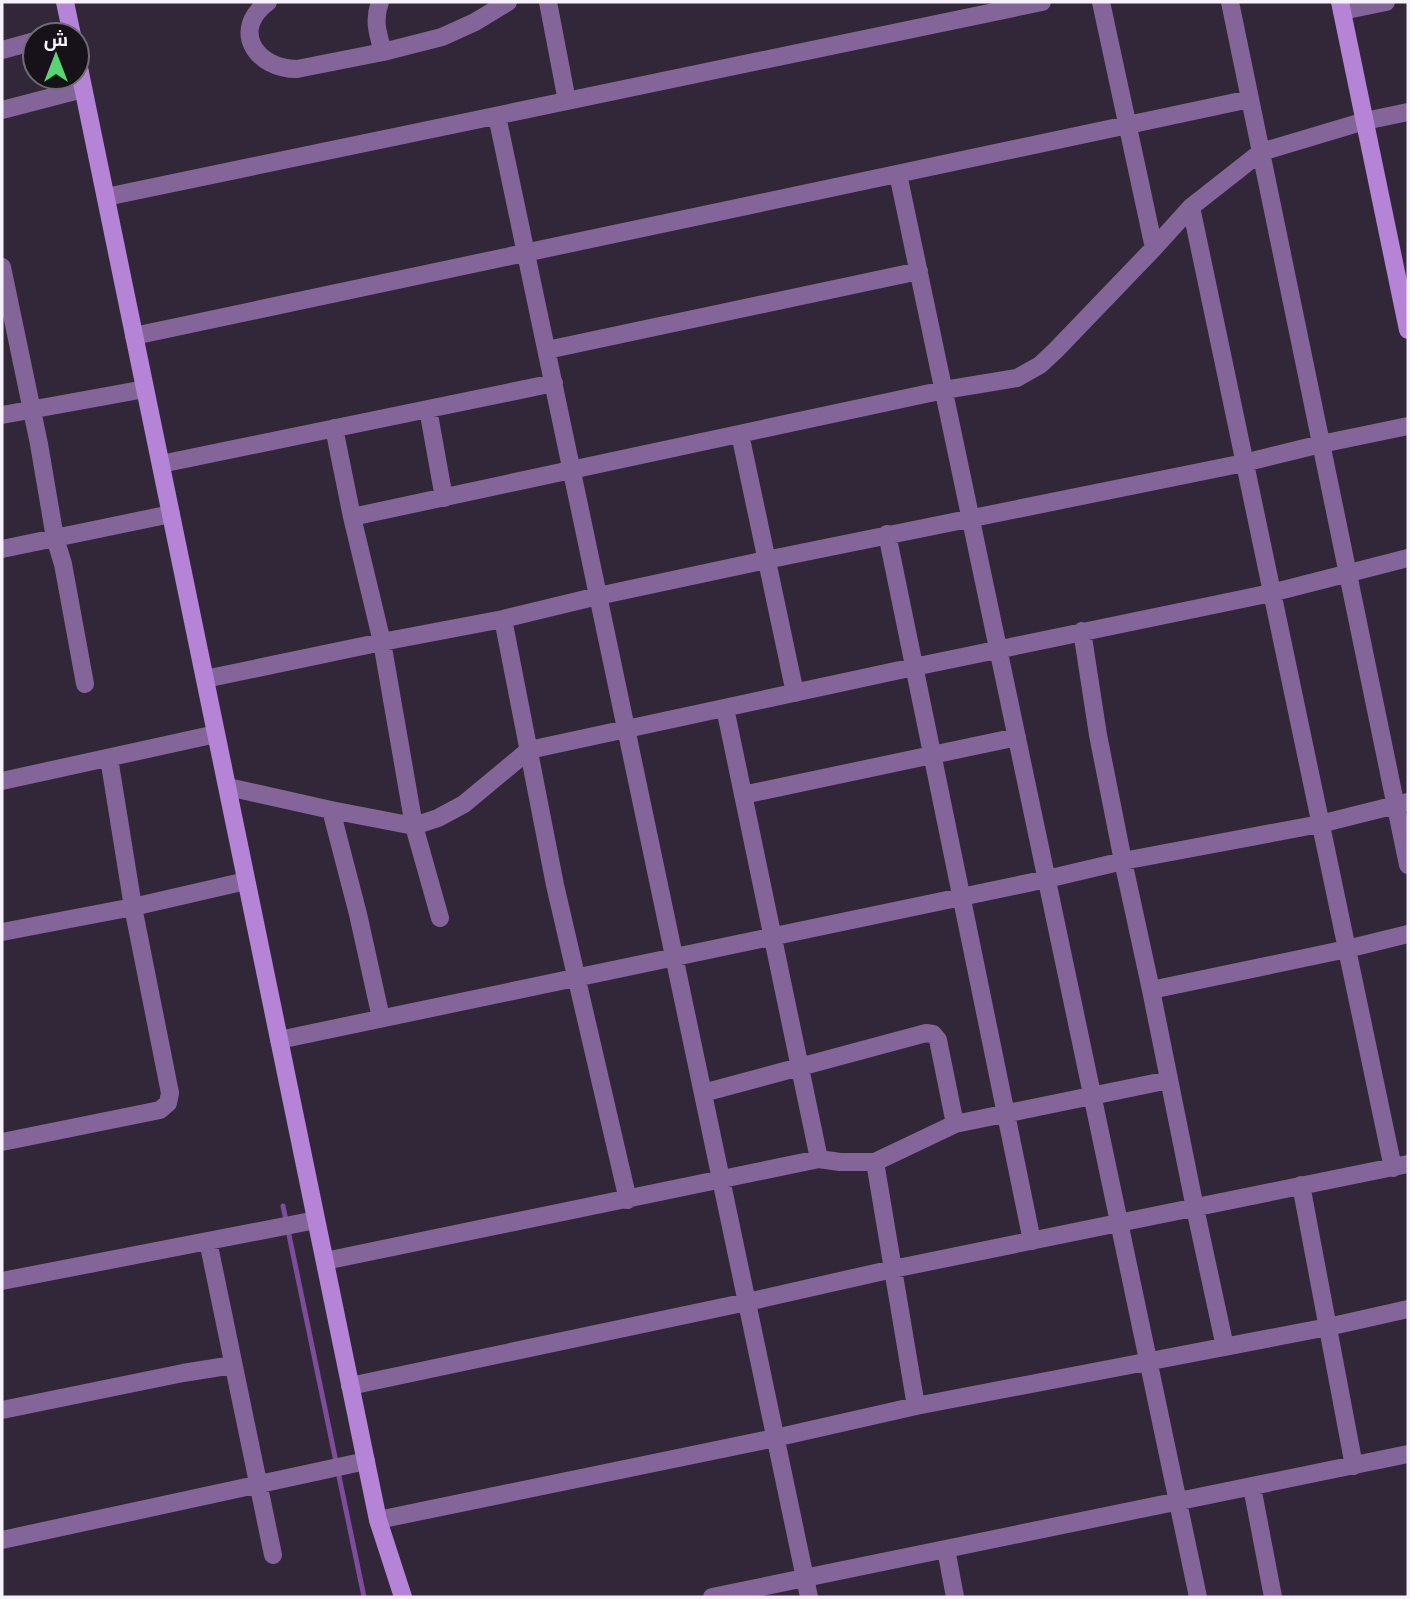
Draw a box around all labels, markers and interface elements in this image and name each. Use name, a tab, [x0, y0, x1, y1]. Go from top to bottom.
north arrow	[21, 21, 91, 91]
text: ش	[44, 28, 68, 51]

